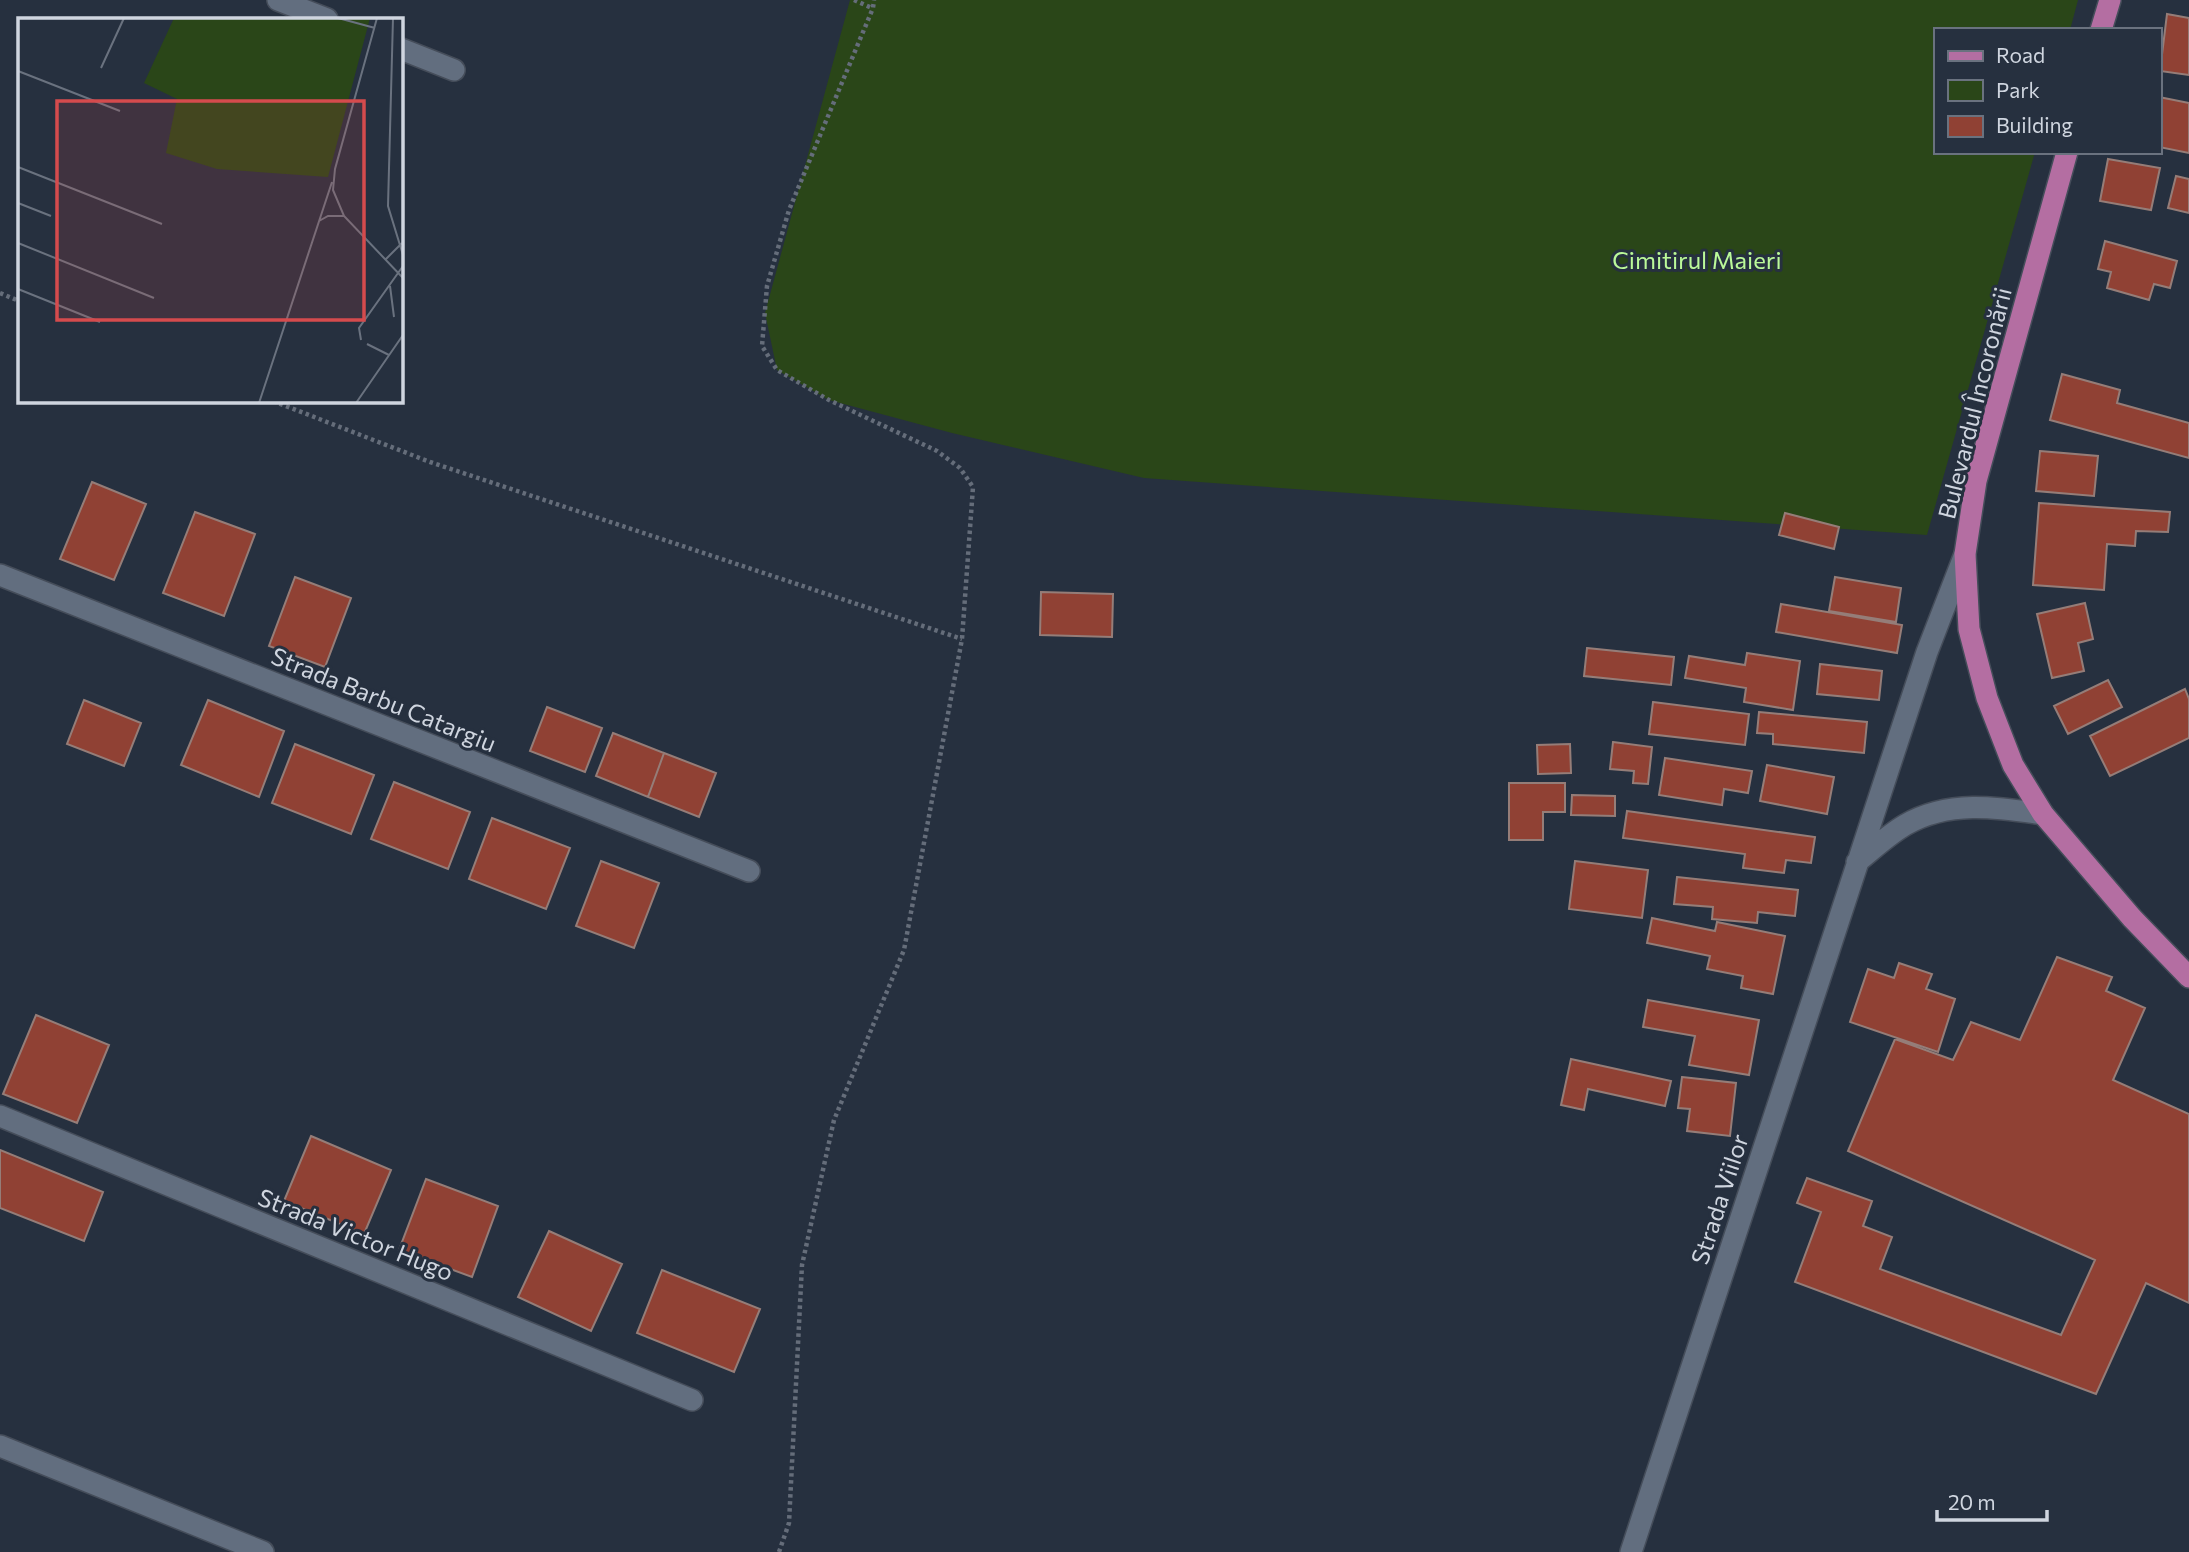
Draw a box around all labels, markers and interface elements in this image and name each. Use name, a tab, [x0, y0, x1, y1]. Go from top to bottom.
inset map	[18, 18, 402, 402]
legend	[1934, 28, 2161, 154]
text: Road	[1996, 42, 2045, 67]
text: Park	[1996, 77, 2040, 102]
text: Building	[1996, 112, 2073, 137]
park label: Cimitirul Maieri	[1612, 245, 1782, 274]
street label: Bulevardul Încoronării	[1931, 284, 2017, 522]
street label: Strada Barbu Catargiu	[267, 641, 501, 757]
street label: Strada Viilor	[1684, 1130, 1754, 1268]
street label: Strada Victor Hugo	[254, 1182, 458, 1286]
scale bar	[1937, 1478, 2047, 1522]
text: 20 m	[1948, 1489, 1996, 1514]

